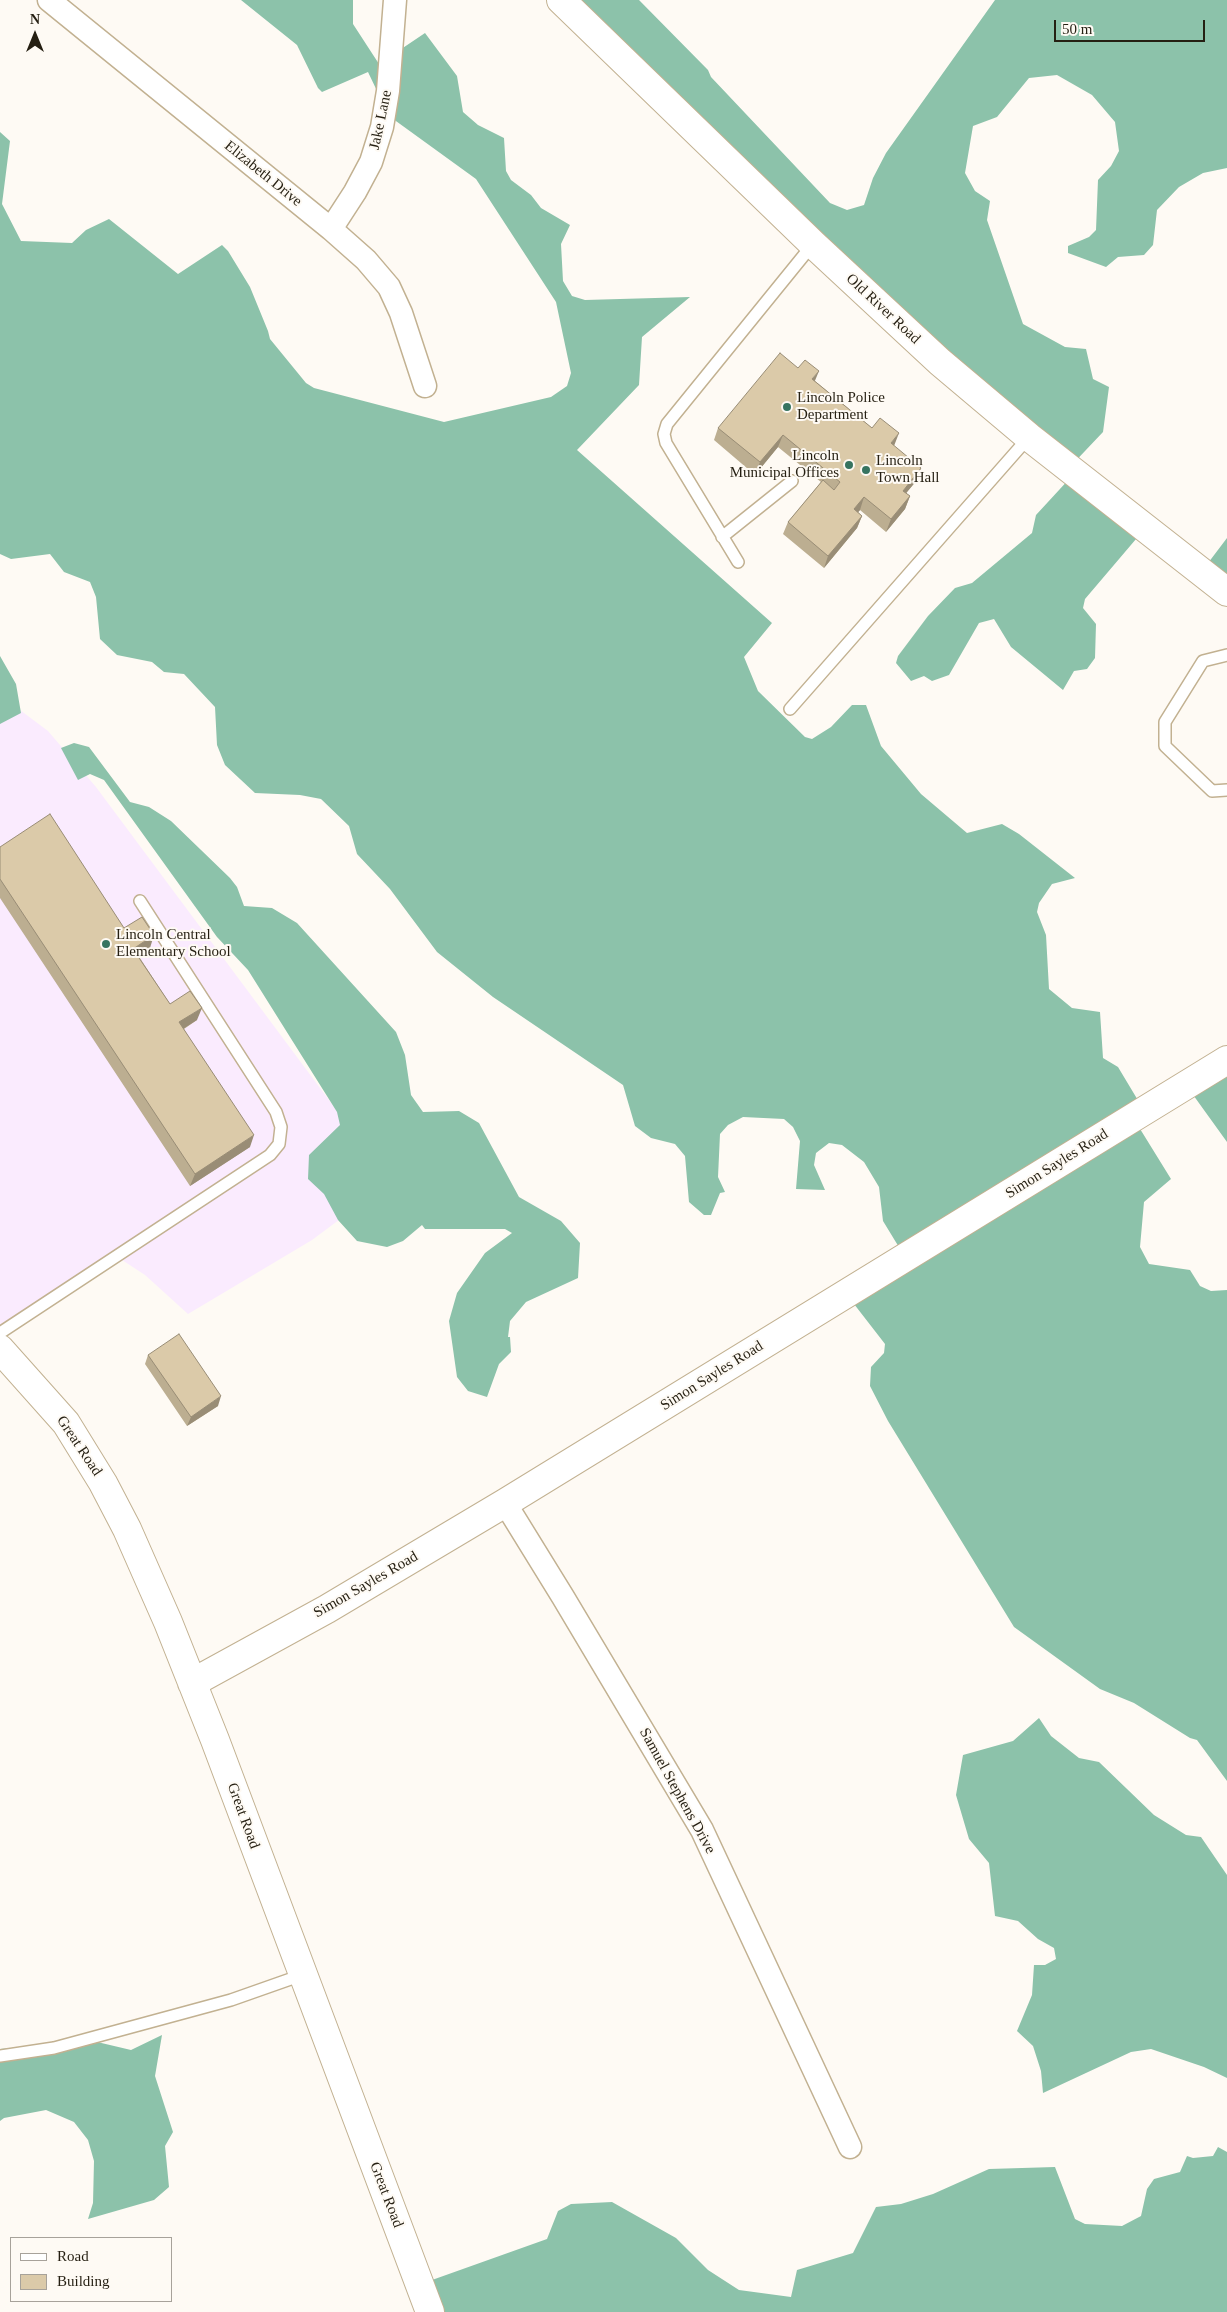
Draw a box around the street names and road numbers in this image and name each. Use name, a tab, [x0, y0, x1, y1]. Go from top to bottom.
street label: Jake Lane	[366, 89, 396, 151]
street label: Elizabeth Drive	[221, 137, 305, 211]
street label: Old River Road	[842, 270, 924, 348]
street label: Simon Sayles Road	[1002, 1125, 1112, 1203]
street label: Simon Sayles Road	[657, 1337, 767, 1415]
street label: Great Road	[52, 1412, 106, 1480]
street label: Simon Sayles Road	[311, 1548, 421, 1622]
street label: Samuel Stephens Drive	[635, 1725, 719, 1857]
street label: Great Road	[223, 1781, 263, 1851]
street label: Great Road	[365, 2160, 407, 2230]

